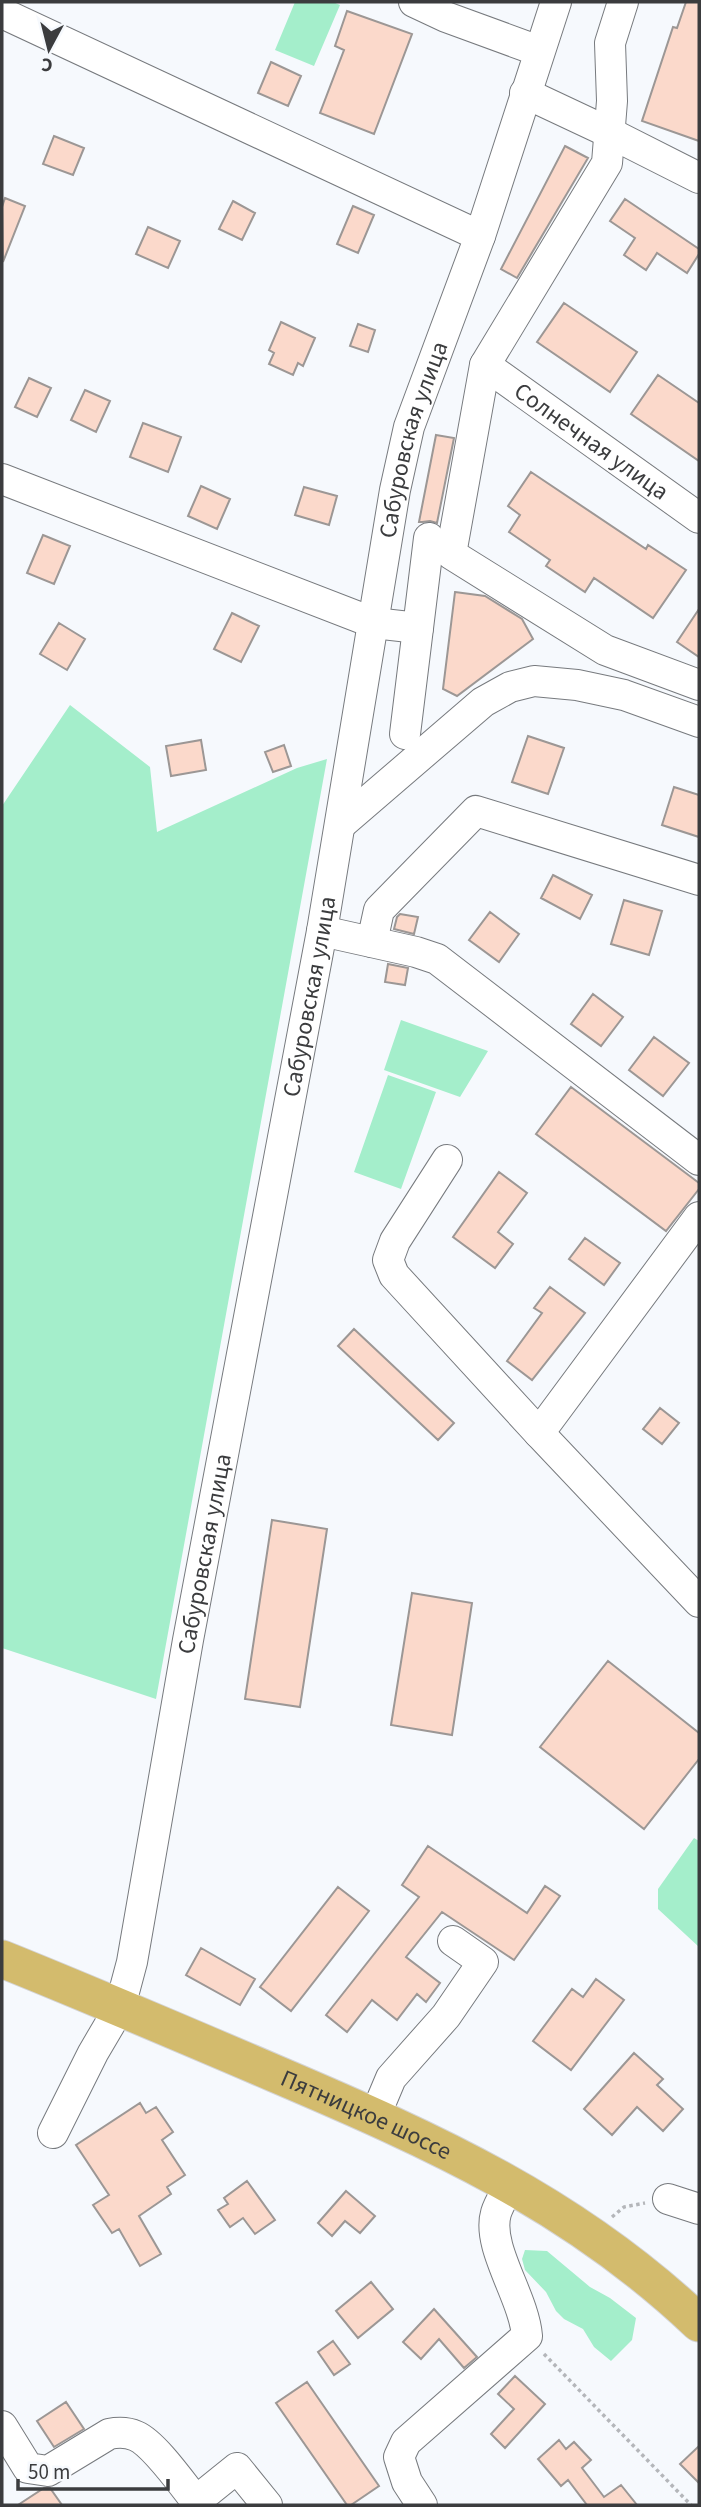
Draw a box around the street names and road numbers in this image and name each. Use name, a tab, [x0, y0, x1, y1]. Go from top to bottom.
street label: Сабуровская улица	[370, 336, 457, 541]
street label: Солнечная улица	[507, 374, 676, 509]
street label: Сабуровская улица	[274, 894, 345, 1100]
street label: Сабуровская улица	[168, 1451, 240, 1657]
street label: Пятницкое шоссе	[275, 2061, 458, 2169]

